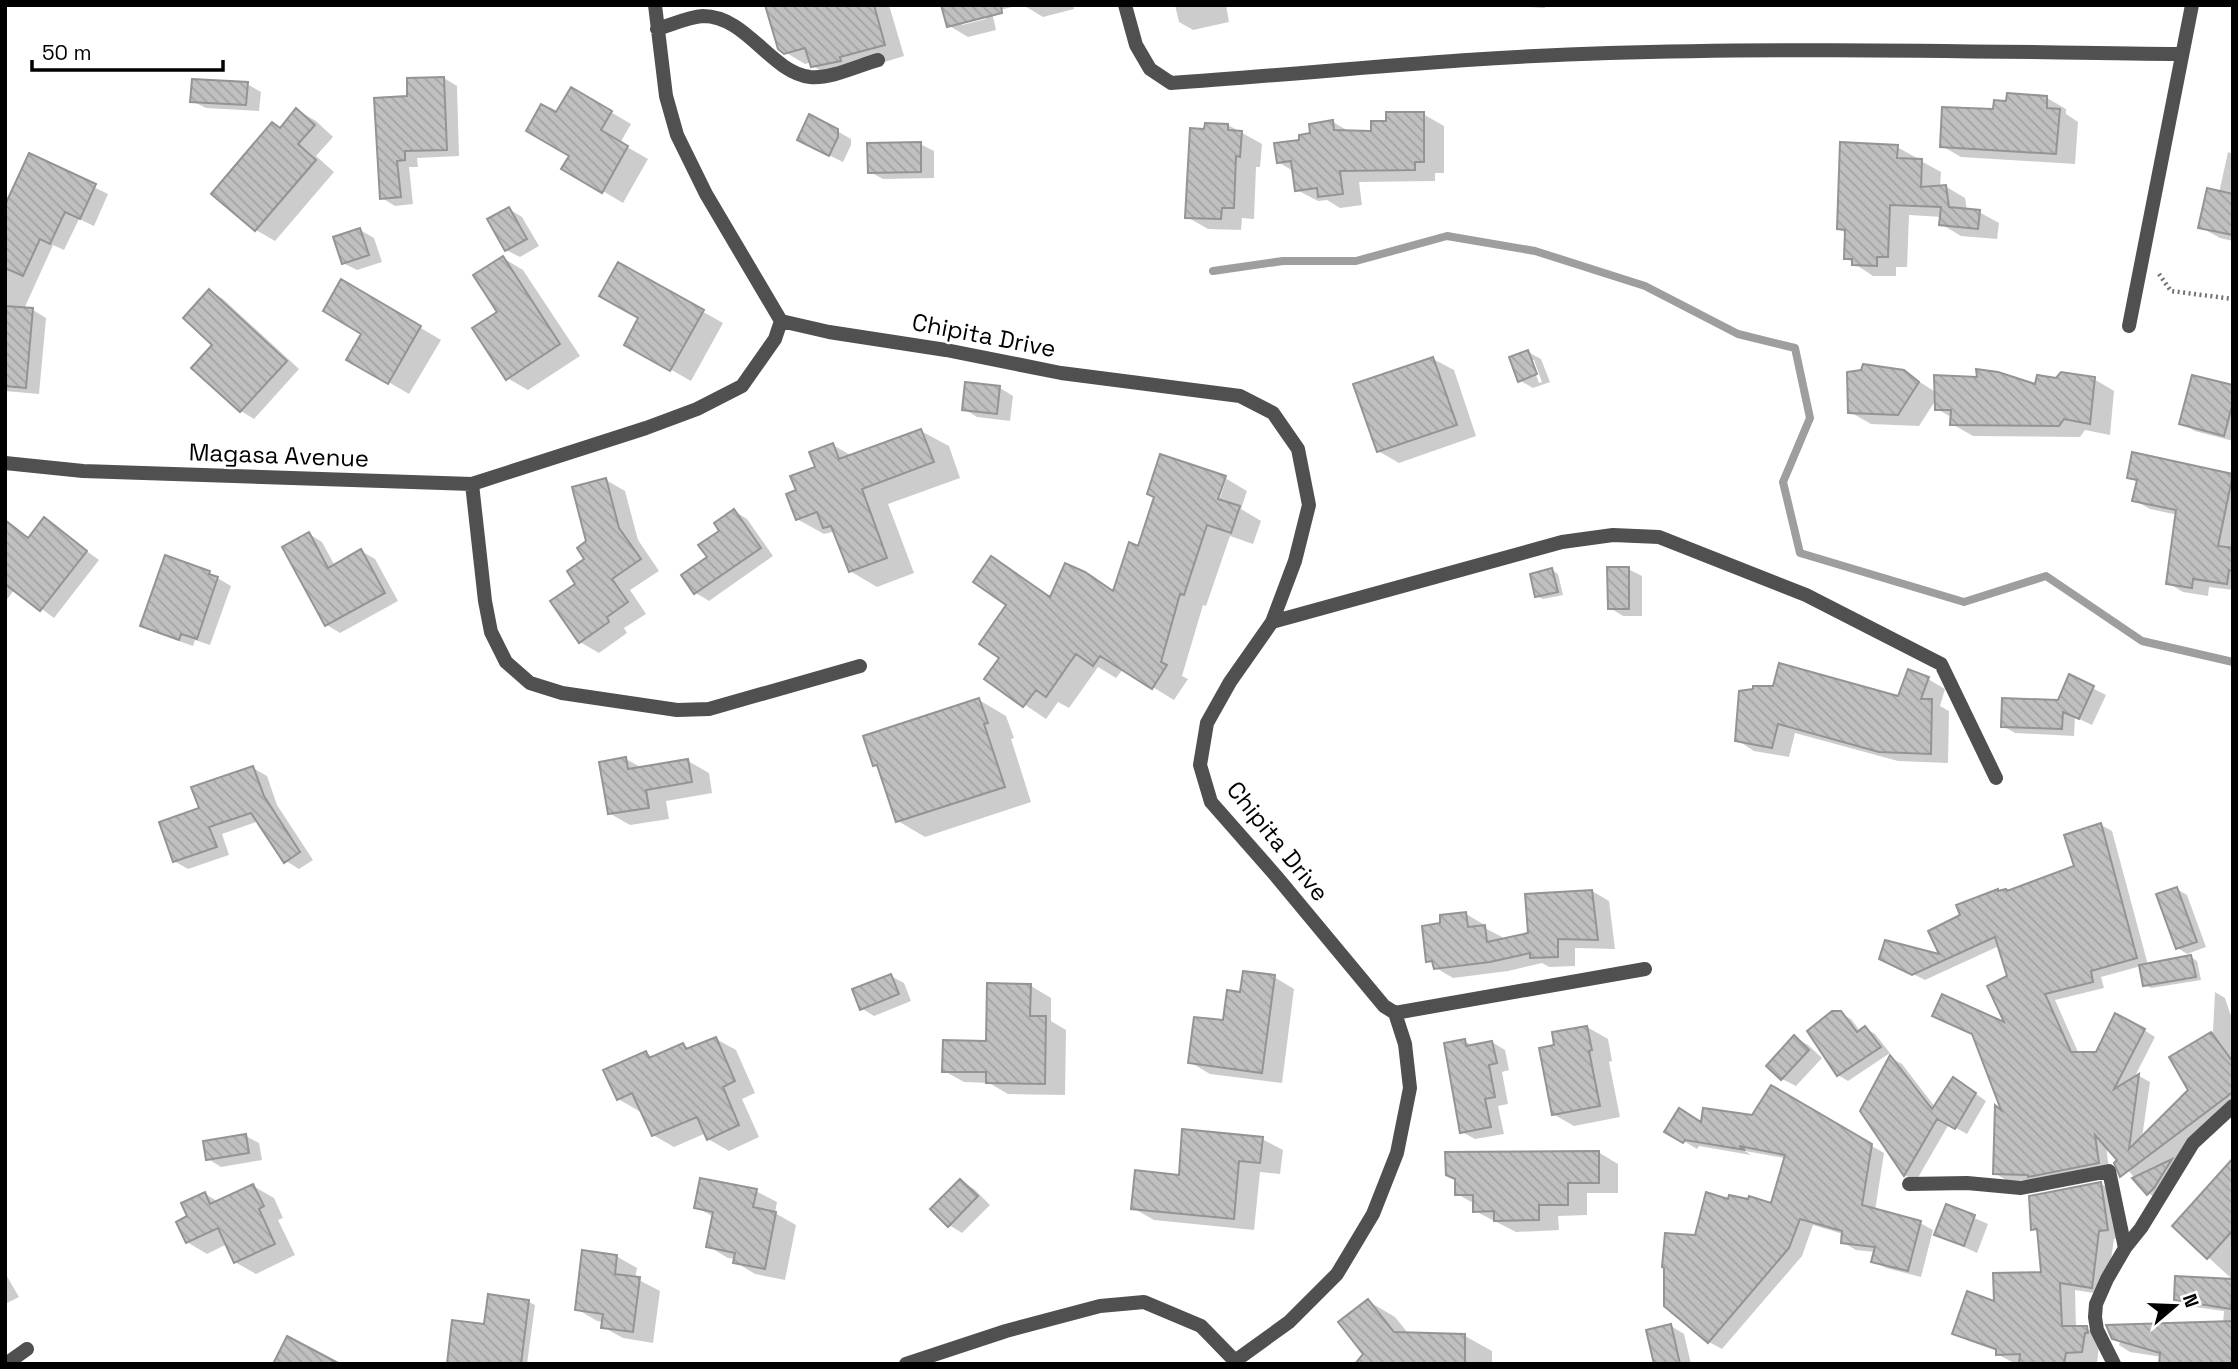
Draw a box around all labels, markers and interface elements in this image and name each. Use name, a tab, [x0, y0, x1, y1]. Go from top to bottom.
scale bar	[32, 28, 222, 72]
text: 50 m	[42, 39, 92, 66]
street label: Chipita Drive	[909, 306, 1059, 364]
street label: Magasa Avenue	[188, 436, 370, 474]
street label: Chipita Drive	[1220, 775, 1336, 907]
north arrow	[2140, 1271, 2210, 1341]
text: N	[2177, 1291, 2204, 1311]

